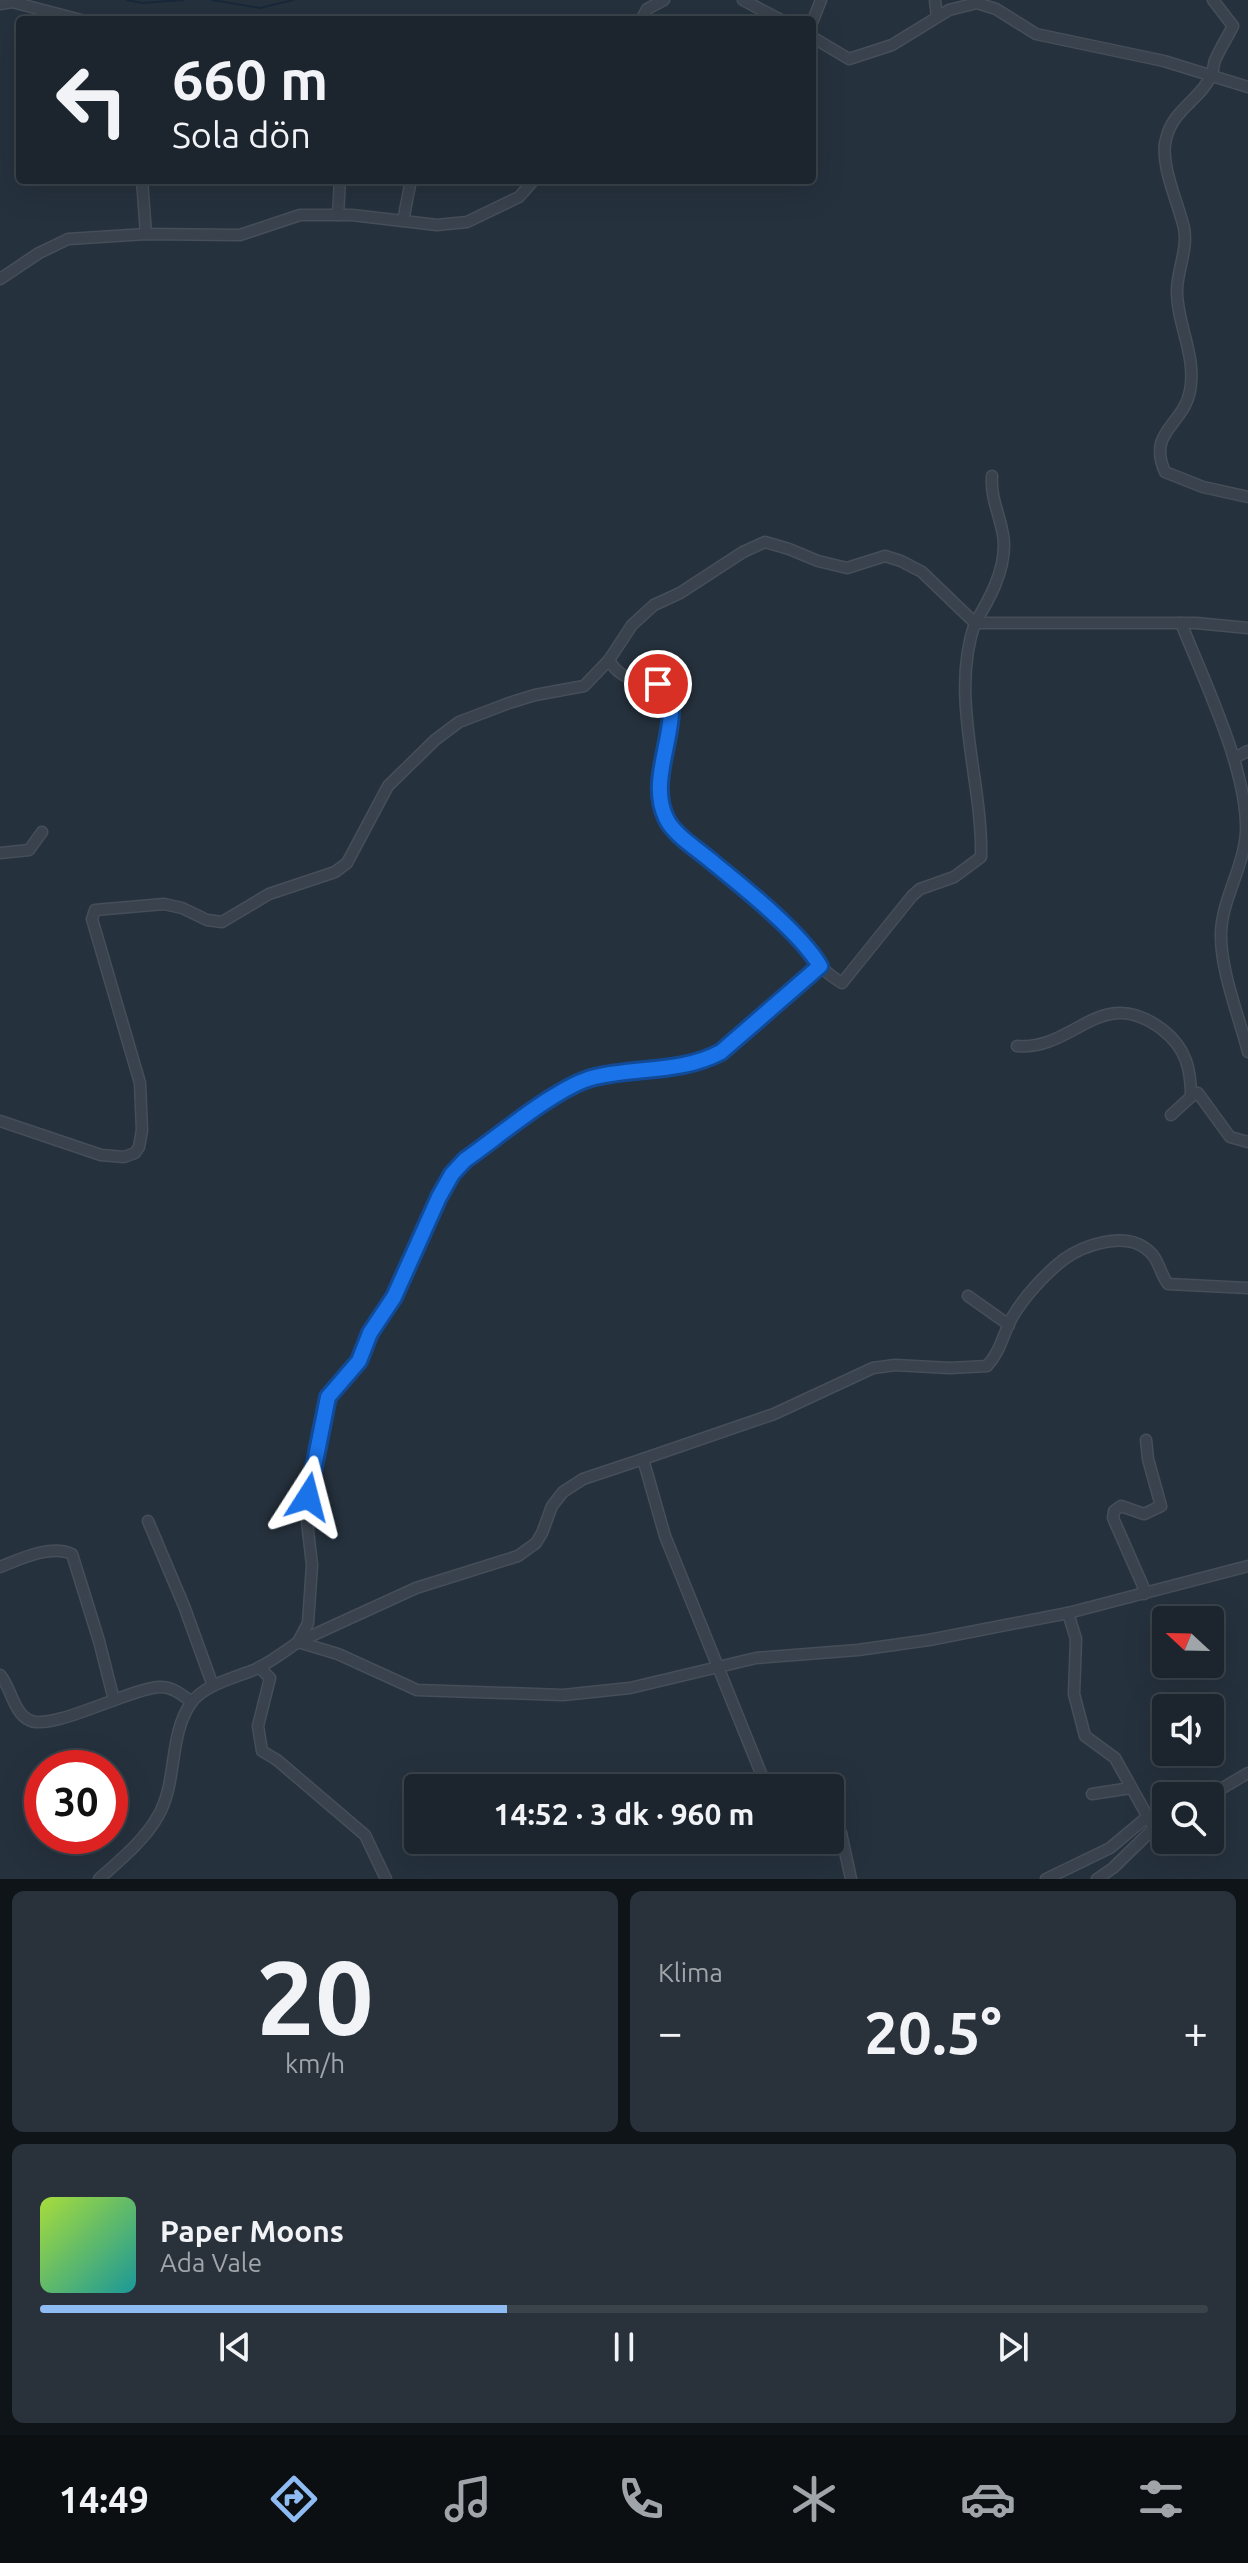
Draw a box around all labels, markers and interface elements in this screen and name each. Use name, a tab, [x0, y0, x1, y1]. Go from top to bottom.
icon: left	[40, 48, 144, 152]
text: 660 m	[172, 48, 328, 111]
text: Sola dön	[172, 114, 311, 155]
pin	[624, 650, 692, 718]
icon: arrive	[636, 662, 680, 706]
position arrow	[266, 1455, 350, 1539]
north arrow	[1152, 1606, 1224, 1678]
map controls	[1152, 1606, 1224, 1854]
button: sound	[1152, 1694, 1224, 1766]
speed limit sign: 30	[24, 1750, 128, 1854]
button: search	[1152, 1782, 1224, 1854]
text: 14:52 · 3 dk · 960 m	[494, 1797, 754, 1831]
text: 20	[256, 1938, 374, 2055]
text: Klima	[658, 1958, 723, 1987]
text: 20.5°	[864, 1998, 1002, 2065]
text: −	[658, 2007, 683, 2056]
text: +	[1183, 2007, 1208, 2056]
text: km/h	[285, 2049, 345, 2078]
text: Paper Moons	[160, 2214, 344, 2248]
text: Ada Vale	[160, 2248, 262, 2277]
icon: previous	[213, 2325, 257, 2369]
icon: pause	[602, 2325, 646, 2369]
icon: next	[991, 2325, 1035, 2369]
icon: directions	[266, 2471, 322, 2527]
icon: music	[440, 2471, 496, 2527]
icon: phone	[613, 2471, 669, 2527]
icon: climate	[786, 2471, 842, 2527]
icon: car	[960, 2471, 1016, 2527]
icon: filters	[1133, 2471, 1189, 2527]
text: 14:49	[59, 2479, 149, 2520]

